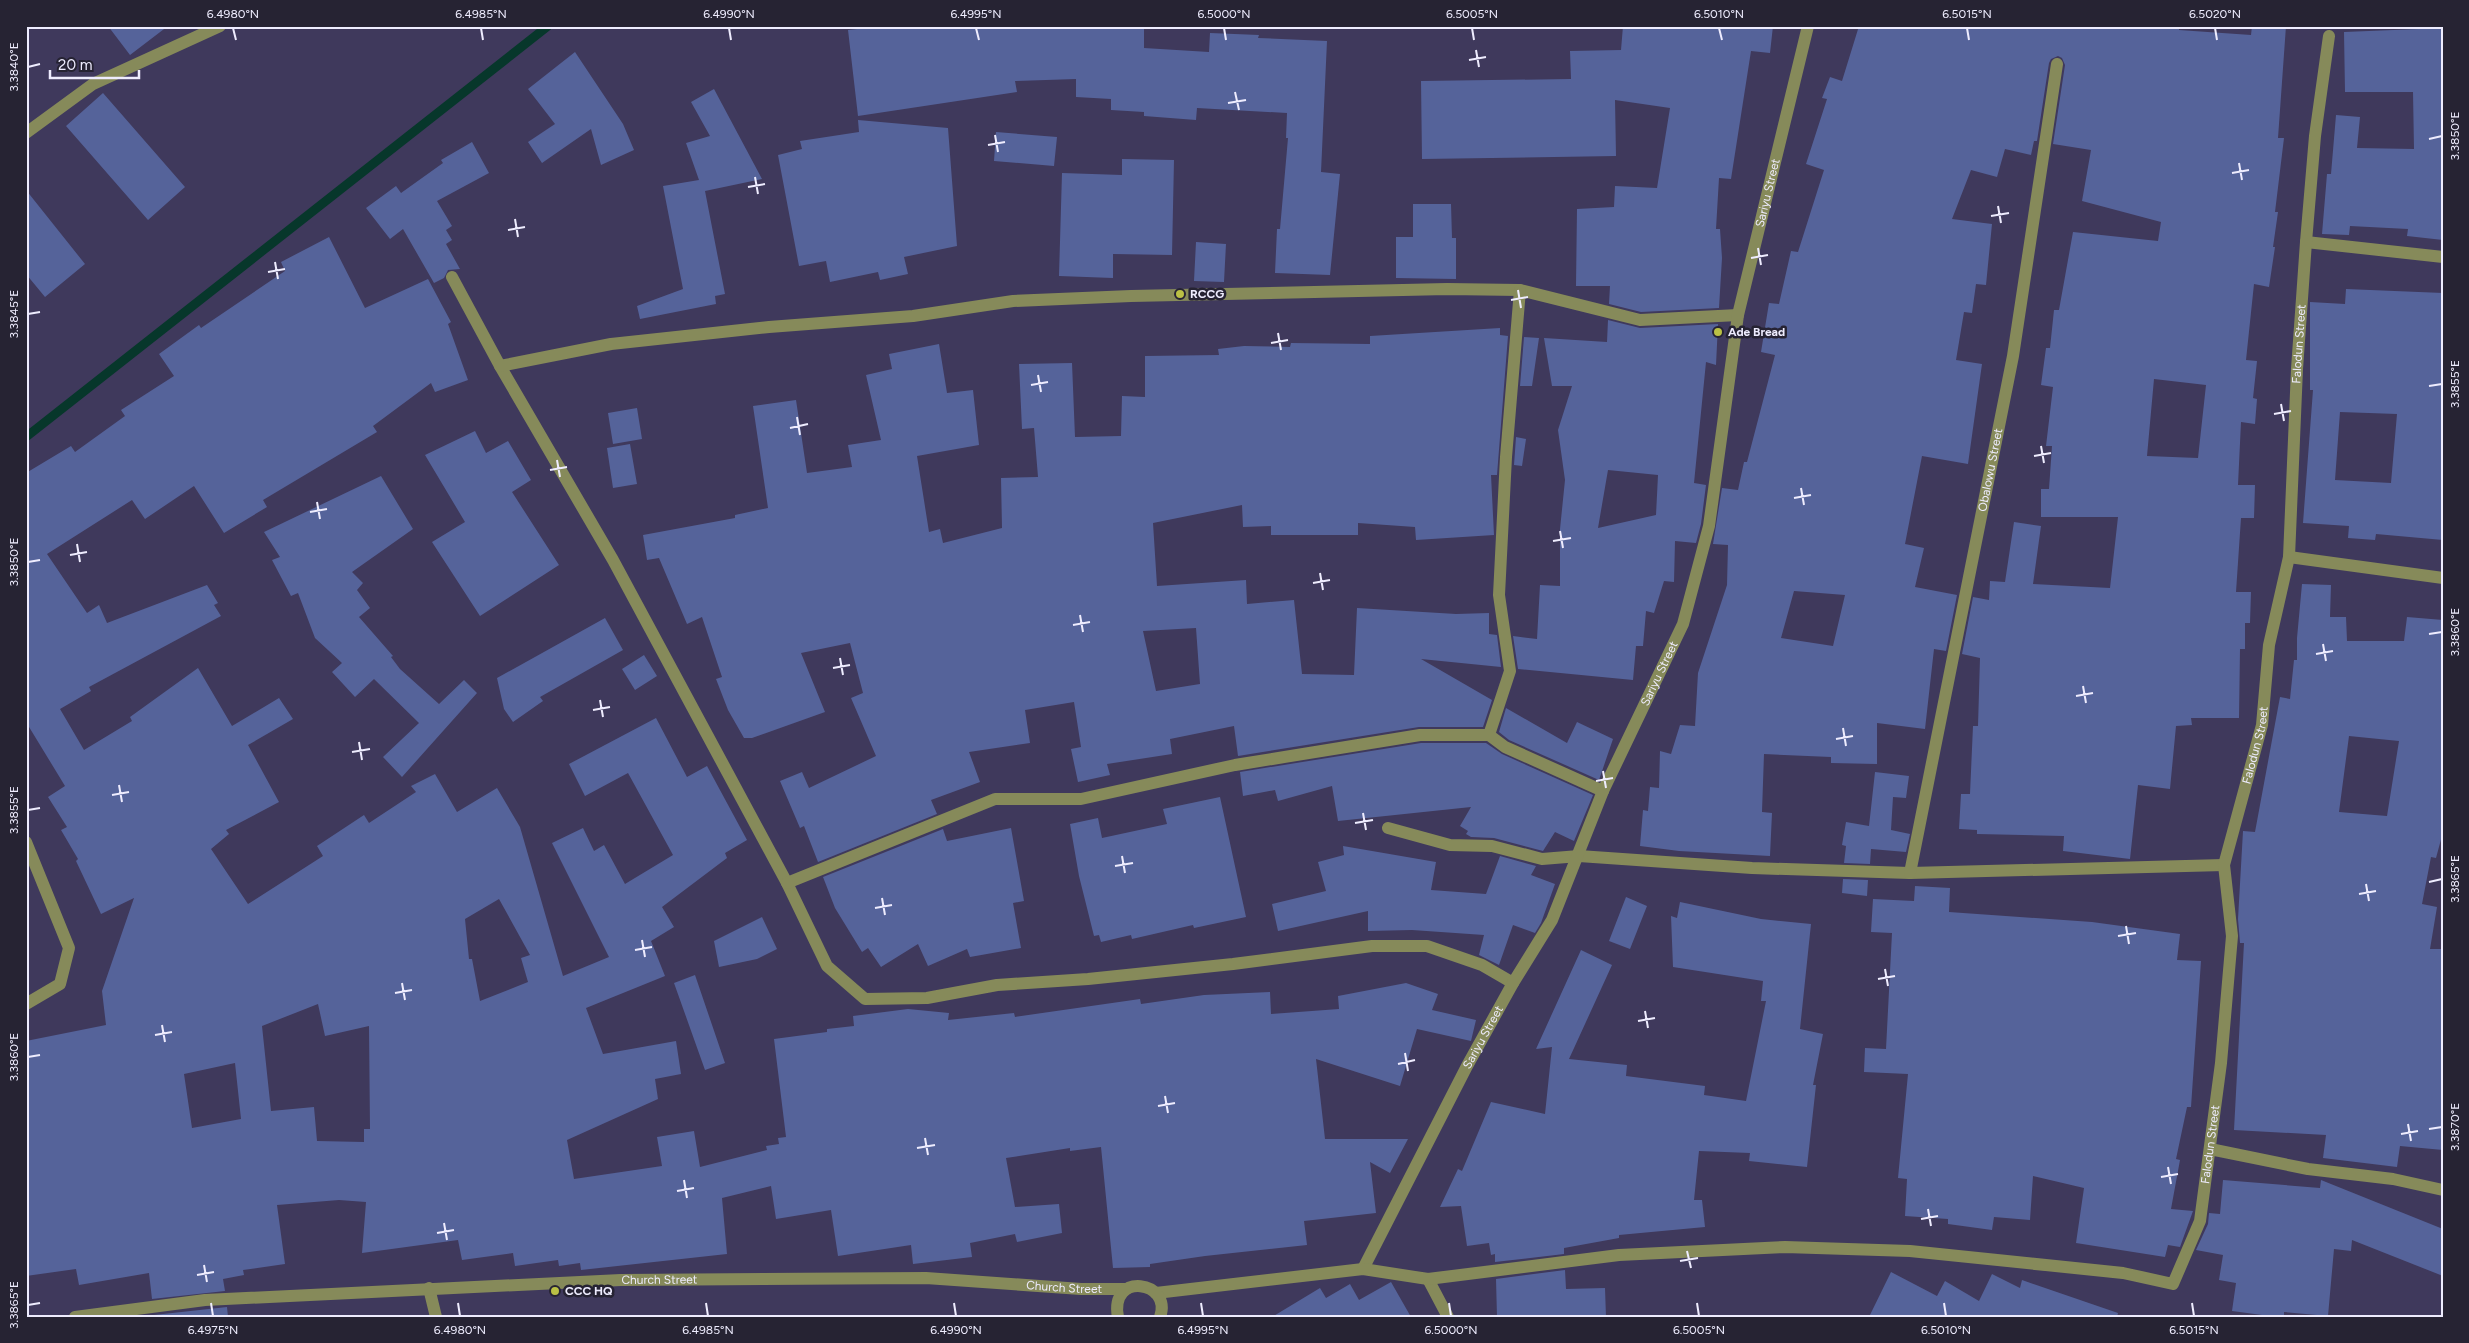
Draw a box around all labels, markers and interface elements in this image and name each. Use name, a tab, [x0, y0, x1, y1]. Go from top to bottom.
text: 6.4980°N	[207, 7, 259, 21]
text: 6.4985°N	[455, 7, 507, 21]
text: 6.4990°N	[703, 7, 755, 21]
text: 6.4995°N	[951, 7, 1001, 21]
text: 6.5000°N	[1198, 7, 1250, 21]
text: 6.5005°N	[1446, 7, 1498, 21]
text: 6.5010°N	[1694, 7, 1744, 21]
text: 6.5015°N	[1942, 7, 1992, 21]
text: 6.5020°N	[2189, 7, 2241, 21]
text: 3.3840°E	[7, 42, 21, 92]
scale bar	[50, 48, 139, 80]
text: 20 m	[58, 56, 92, 74]
text: 3.3850°E	[2448, 111, 2462, 161]
street label: Sariyu Street	[1753, 157, 1783, 229]
place label: RCCG	[1190, 287, 1224, 301]
marker: RCCG	[1174, 288, 1186, 300]
text: 3.3845°E	[7, 290, 21, 338]
street label: Falodun Street	[2289, 303, 2309, 384]
place label: Ade Bread	[1728, 325, 1785, 339]
marker: Ade Bread	[1712, 326, 1724, 338]
text: 3.3855°E	[2448, 360, 2462, 408]
street label: Obalowu Street	[1975, 427, 2006, 513]
text: 3.3850°E	[7, 537, 21, 587]
text: 3.3860°E	[2448, 608, 2462, 656]
street label: Sariyu Street	[1638, 639, 1681, 708]
street label: Falodun Street	[2239, 706, 2271, 786]
text: 3.3855°E	[7, 786, 21, 834]
text: 3.3865°E	[2448, 855, 2462, 903]
street label: Sariyu Street	[1460, 1003, 1506, 1071]
text: 3.3860°E	[7, 1033, 21, 1081]
text: 3.3870°E	[2448, 1103, 2462, 1151]
street label: Falodun Street	[2198, 1104, 2222, 1185]
street label: Church Street	[621, 1272, 698, 1287]
street label: Church Street	[1026, 1278, 1102, 1296]
text: 3.3865°E	[7, 1281, 21, 1329]
place label: CCC HQ	[565, 1284, 613, 1298]
marker: CCC HQ	[549, 1285, 561, 1297]
text: 6.4975°N	[188, 1323, 238, 1337]
text: 6.4980°N	[434, 1323, 486, 1337]
text: 6.4985°N	[682, 1323, 734, 1337]
text: 6.4990°N	[930, 1323, 982, 1337]
text: 6.4995°N	[1178, 1323, 1228, 1337]
text: 6.5000°N	[1425, 1323, 1477, 1337]
text: 6.5005°N	[1673, 1323, 1725, 1337]
text: 6.5010°N	[1921, 1323, 1971, 1337]
text: 6.5015°N	[2169, 1323, 2219, 1337]

